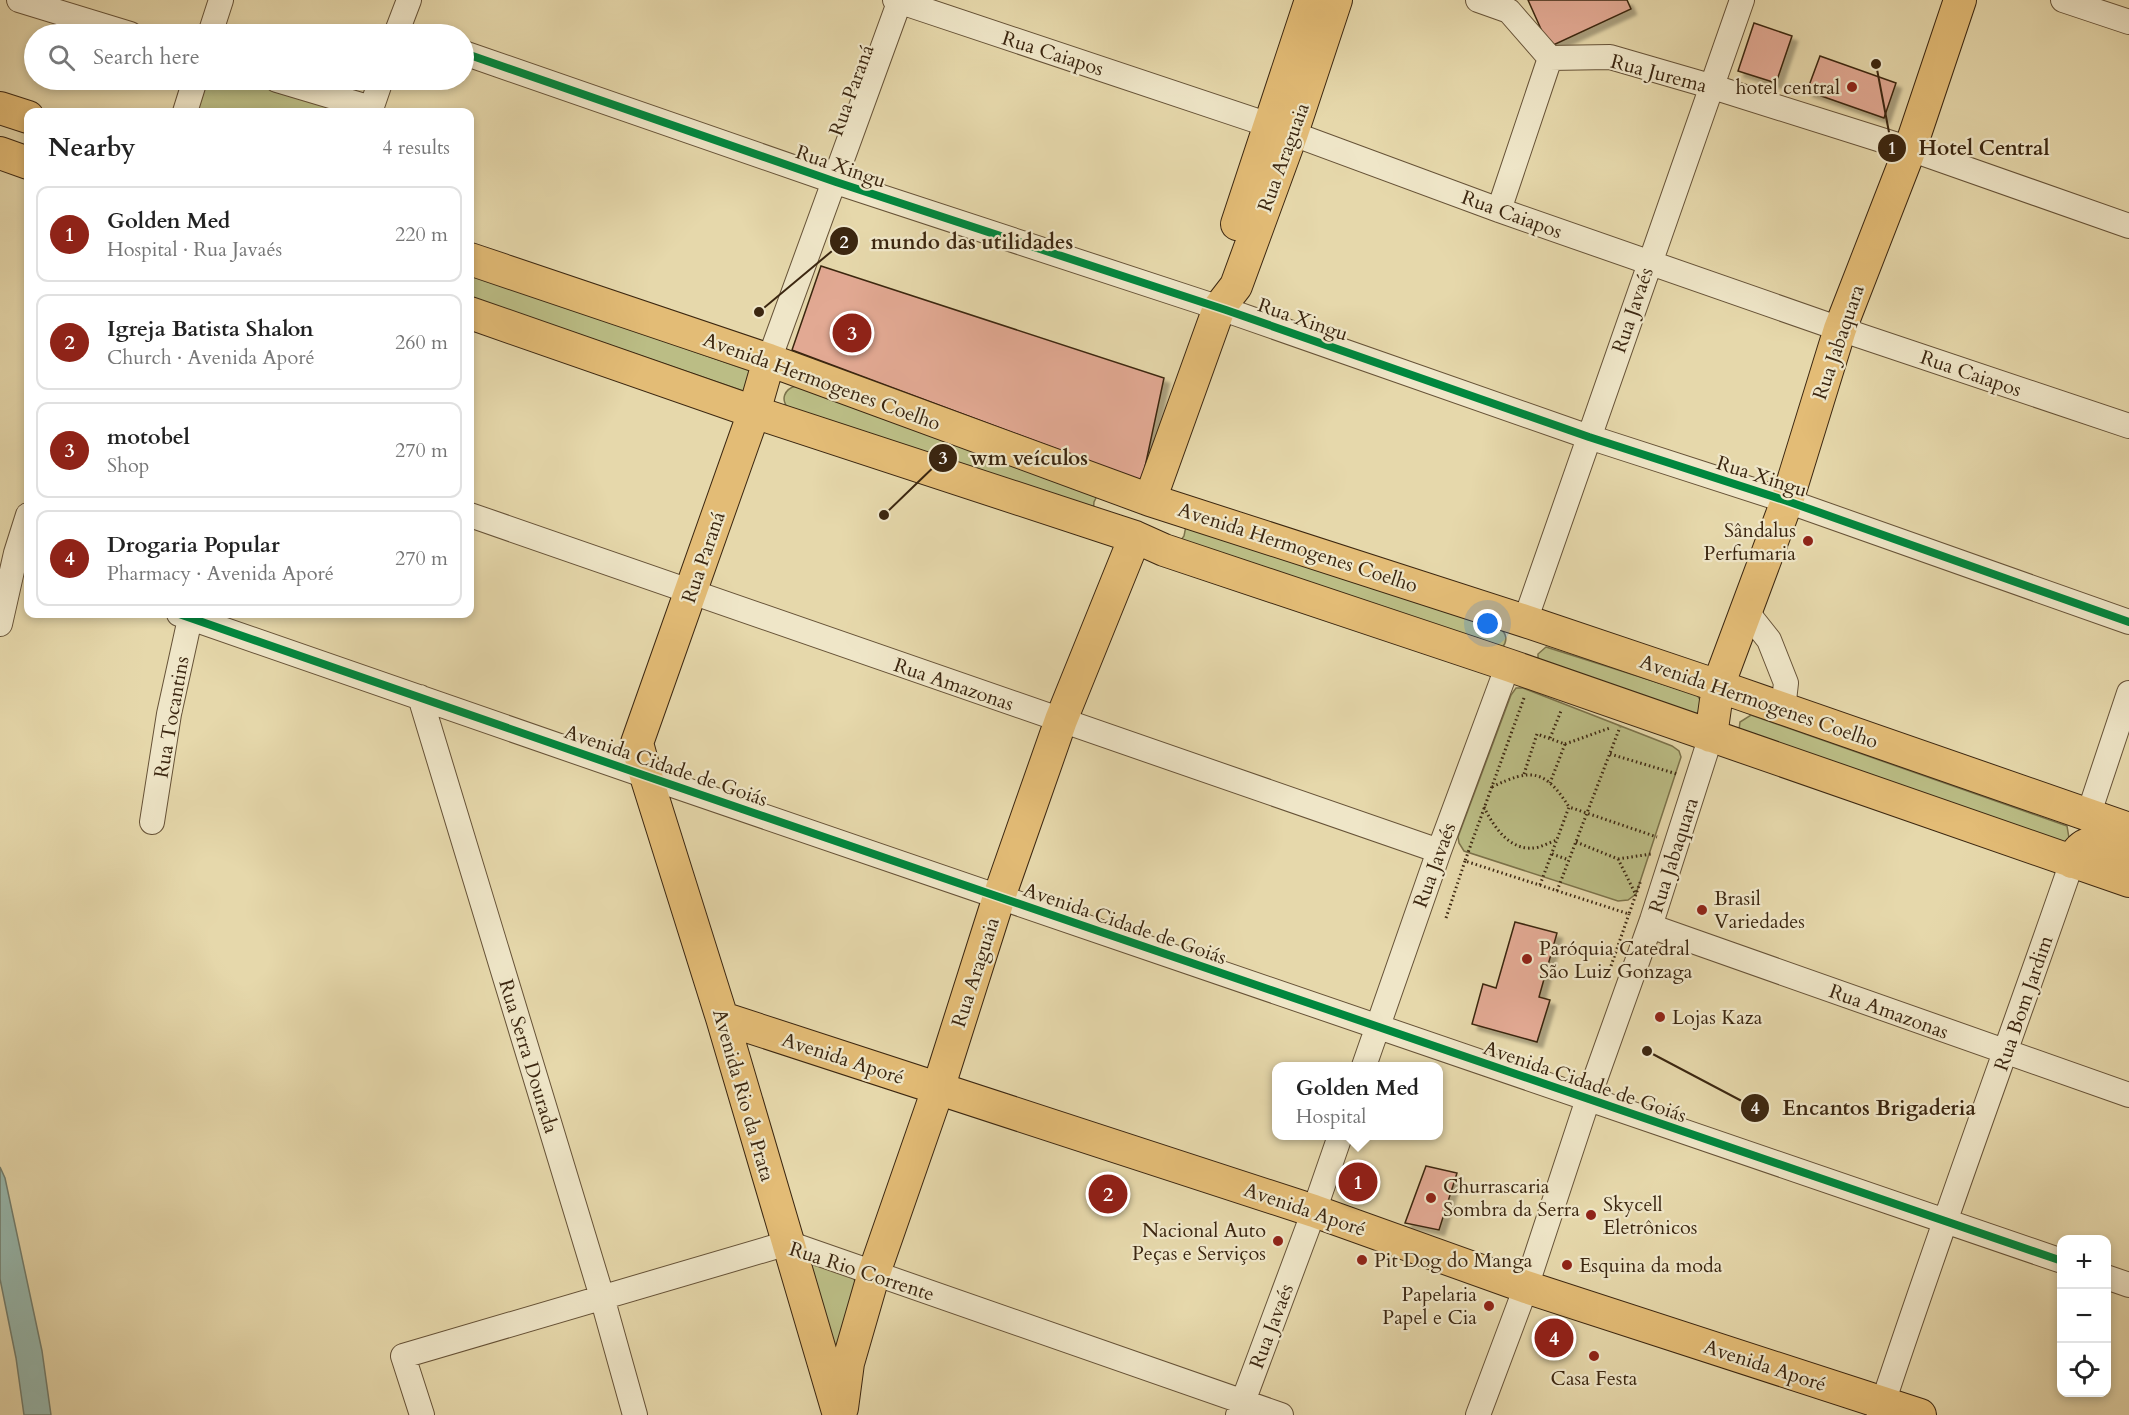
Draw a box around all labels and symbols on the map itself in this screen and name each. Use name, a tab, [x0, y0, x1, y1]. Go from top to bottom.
street label: Rua Caiapos	[999, 24, 1107, 83]
street label: Rua Paraná	[822, 40, 881, 140]
street label: Rua Jurema	[1608, 48, 1710, 99]
place label: hotel central	[1735, 74, 1840, 101]
marker: hotel central	[1845, 80, 1859, 94]
street label: Rua Araguaia	[1251, 99, 1316, 215]
callout: Hotel Central	[1877, 128, 2062, 167]
text: Hotel Central	[1918, 134, 2050, 163]
text: 1	[1887, 136, 1897, 161]
street label: Rua Xingu	[792, 138, 890, 195]
street label: Rua Caiapos	[1458, 184, 1566, 245]
callout: mundo das utilidades	[829, 222, 1085, 261]
text: mundo das utilidades	[871, 228, 1073, 257]
text: 2	[839, 230, 849, 255]
street label: Rua Javaés	[1605, 264, 1660, 357]
street label: Rua Jabaquara	[1806, 281, 1871, 403]
street label: Rua Xingu	[1254, 291, 1352, 348]
pin: 3	[832, 310, 872, 356]
street label: Avenida Hermogenes Coelho	[699, 326, 944, 437]
street label: Rua Caiapos	[1917, 344, 2025, 403]
callout: wm veículos	[928, 438, 1100, 477]
text: wm veículos	[970, 444, 1088, 473]
text: 3	[938, 446, 948, 471]
street label: Rua Xingu	[1713, 449, 1811, 504]
street label: Avenida Hermogenes Coelho	[1174, 496, 1421, 599]
street label: Rua Paraná	[675, 507, 732, 607]
place label: Sândalus Perfumaria	[1704, 517, 1796, 567]
marker: Sândalus Perfumaria	[1801, 534, 1815, 548]
your location	[1473, 609, 1502, 638]
street label: Avenida Hermogenes Coelho	[1636, 648, 1882, 755]
street label: Rua Amazonas	[890, 651, 1017, 718]
street label: Rua Tocantins	[147, 654, 196, 780]
street label: Avenida Cidade de Goiás	[561, 718, 771, 813]
street label: Rua Jabaquara	[1642, 794, 1705, 916]
street label: Rua Javaés	[1407, 819, 1462, 912]
street label: Avenida Cidade de Goiás	[1020, 876, 1230, 971]
place label: Brasil Variedades	[1714, 885, 1805, 935]
marker: Brasil Variedades	[1695, 903, 1709, 917]
street label: Rua Araguaia	[945, 913, 1006, 1031]
street label: Rua Bom Jardim	[1988, 932, 2059, 1074]
place label: Paróquia Catedral São Luiz Gonzaga	[1539, 935, 1693, 985]
marker: Paróquia Catedral São Luiz Gonzaga	[1520, 952, 1534, 966]
street label: Rua Serra Dourada	[492, 976, 565, 1137]
street label: Rua Amazonas	[1825, 977, 1952, 1046]
place label: Lojas Kaza	[1672, 1004, 1763, 1031]
street label: Avenida Rio da Prata	[706, 1006, 781, 1185]
marker: Lojas Kaza	[1653, 1010, 1667, 1024]
street label: Avenida Aporé	[778, 1026, 907, 1091]
street label: Avenida Cidade de Goiás	[1480, 1034, 1690, 1129]
callout: Encantos Brigaderia	[1740, 1088, 1988, 1127]
text: Encantos Brigaderia	[1782, 1094, 1976, 1123]
text: 4	[1750, 1096, 1760, 1121]
pin: 1	[1338, 1160, 1378, 1204]
pin: 2	[1088, 1172, 1128, 1216]
place label: Churrascaria Sombra da Serra	[1443, 1173, 1580, 1223]
street label: Avenida Aporé	[1240, 1176, 1369, 1243]
marker: Churrascaria Sombra da Serra	[1424, 1191, 1438, 1205]
place label: Skycell Eletrônicos	[1603, 1191, 1698, 1241]
marker: Skycell Eletrônicos	[1584, 1208, 1598, 1222]
place label: Nacional Auto Peças e Serviços	[1132, 1217, 1266, 1267]
marker: Nacional Auto Peças e Serviços	[1271, 1234, 1285, 1248]
street label: Rua Rio Corrente	[786, 1235, 938, 1308]
place label: Pit Dog do Manga	[1374, 1247, 1533, 1274]
place label: Esquina da moda	[1579, 1252, 1723, 1279]
marker: Pit Dog do Manga	[1355, 1253, 1369, 1267]
marker: Esquina da moda	[1560, 1258, 1574, 1272]
street label: Rua Javaés	[1243, 1280, 1300, 1372]
place label: Papelaria Papel e Cia	[1382, 1281, 1477, 1331]
marker: Papelaria Papel e Cia	[1482, 1299, 1496, 1313]
pin: 4	[1534, 1316, 1574, 1360]
street label: Avenida Aporé	[1700, 1333, 1829, 1398]
marker: Casa Festa	[1587, 1349, 1601, 1363]
place label: Casa Festa	[1551, 1365, 1638, 1392]

